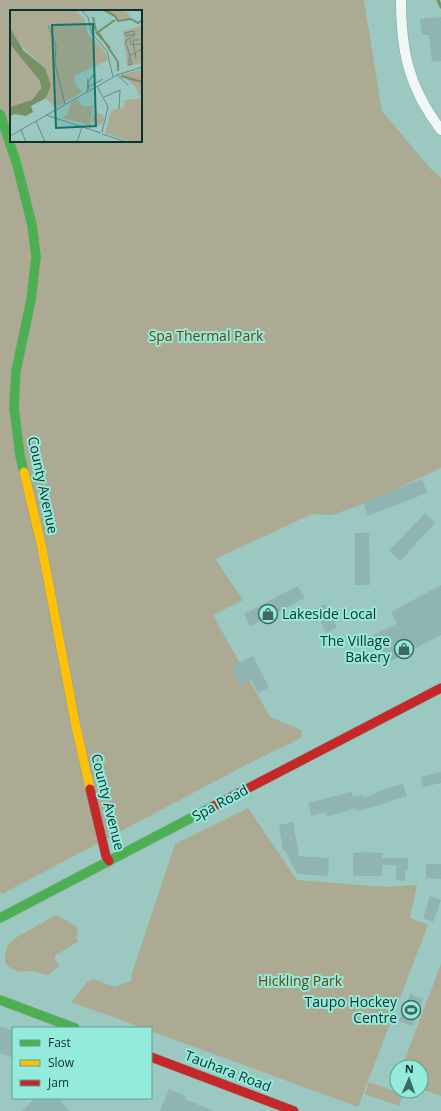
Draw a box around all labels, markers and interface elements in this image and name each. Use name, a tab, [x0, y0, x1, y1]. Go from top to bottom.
inset map	[10, 10, 142, 142]
park label: Spa Thermal Park	[149, 326, 264, 345]
street label: County Avenue	[24, 435, 63, 535]
shop icon: Lakeside Local	[257, 603, 279, 625]
place label: Lakeside Local	[282, 604, 376, 623]
place label: The Village Bakery	[320, 631, 391, 666]
shop icon: The Village Bakery	[393, 638, 415, 660]
street label: County Avenue	[87, 752, 130, 852]
street label: Spa Road	[188, 780, 251, 825]
park label: Hickling Park	[258, 971, 343, 990]
place label: Taupo Hockey Centre	[305, 992, 398, 1027]
sports icon: Taupo Hockey Centre	[400, 999, 422, 1021]
legend	[12, 1027, 152, 1099]
text: Fast	[48, 1034, 71, 1051]
street label: Tauhara Road	[182, 1045, 274, 1096]
text: Slow	[48, 1054, 75, 1071]
north arrow	[389, 1059, 429, 1099]
text: N	[405, 1061, 414, 1076]
text: Jam	[47, 1074, 69, 1091]

